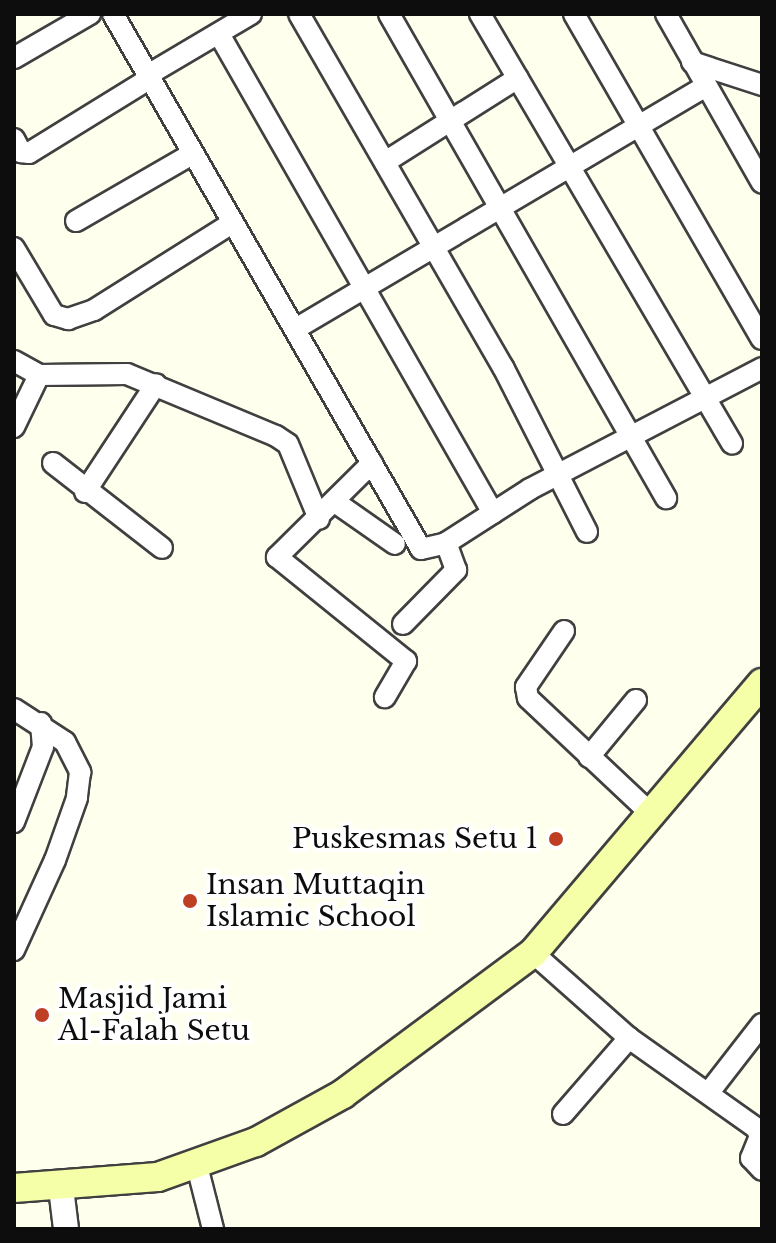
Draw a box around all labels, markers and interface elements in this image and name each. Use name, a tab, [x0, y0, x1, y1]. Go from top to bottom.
place label: Puskesmas Setu 1	[292, 822, 538, 856]
marker: Puskesmas Setu 1	[545, 828, 567, 850]
place label: Insan Muttaqin Islamic School	[206, 868, 425, 934]
marker: Insan Muttaqin Islamic School	[181, 892, 199, 910]
place label: Masjid Jami Al-Falah Setu	[58, 982, 250, 1048]
marker: Masjid Jami Al-Falah Setu	[33, 1006, 51, 1024]

